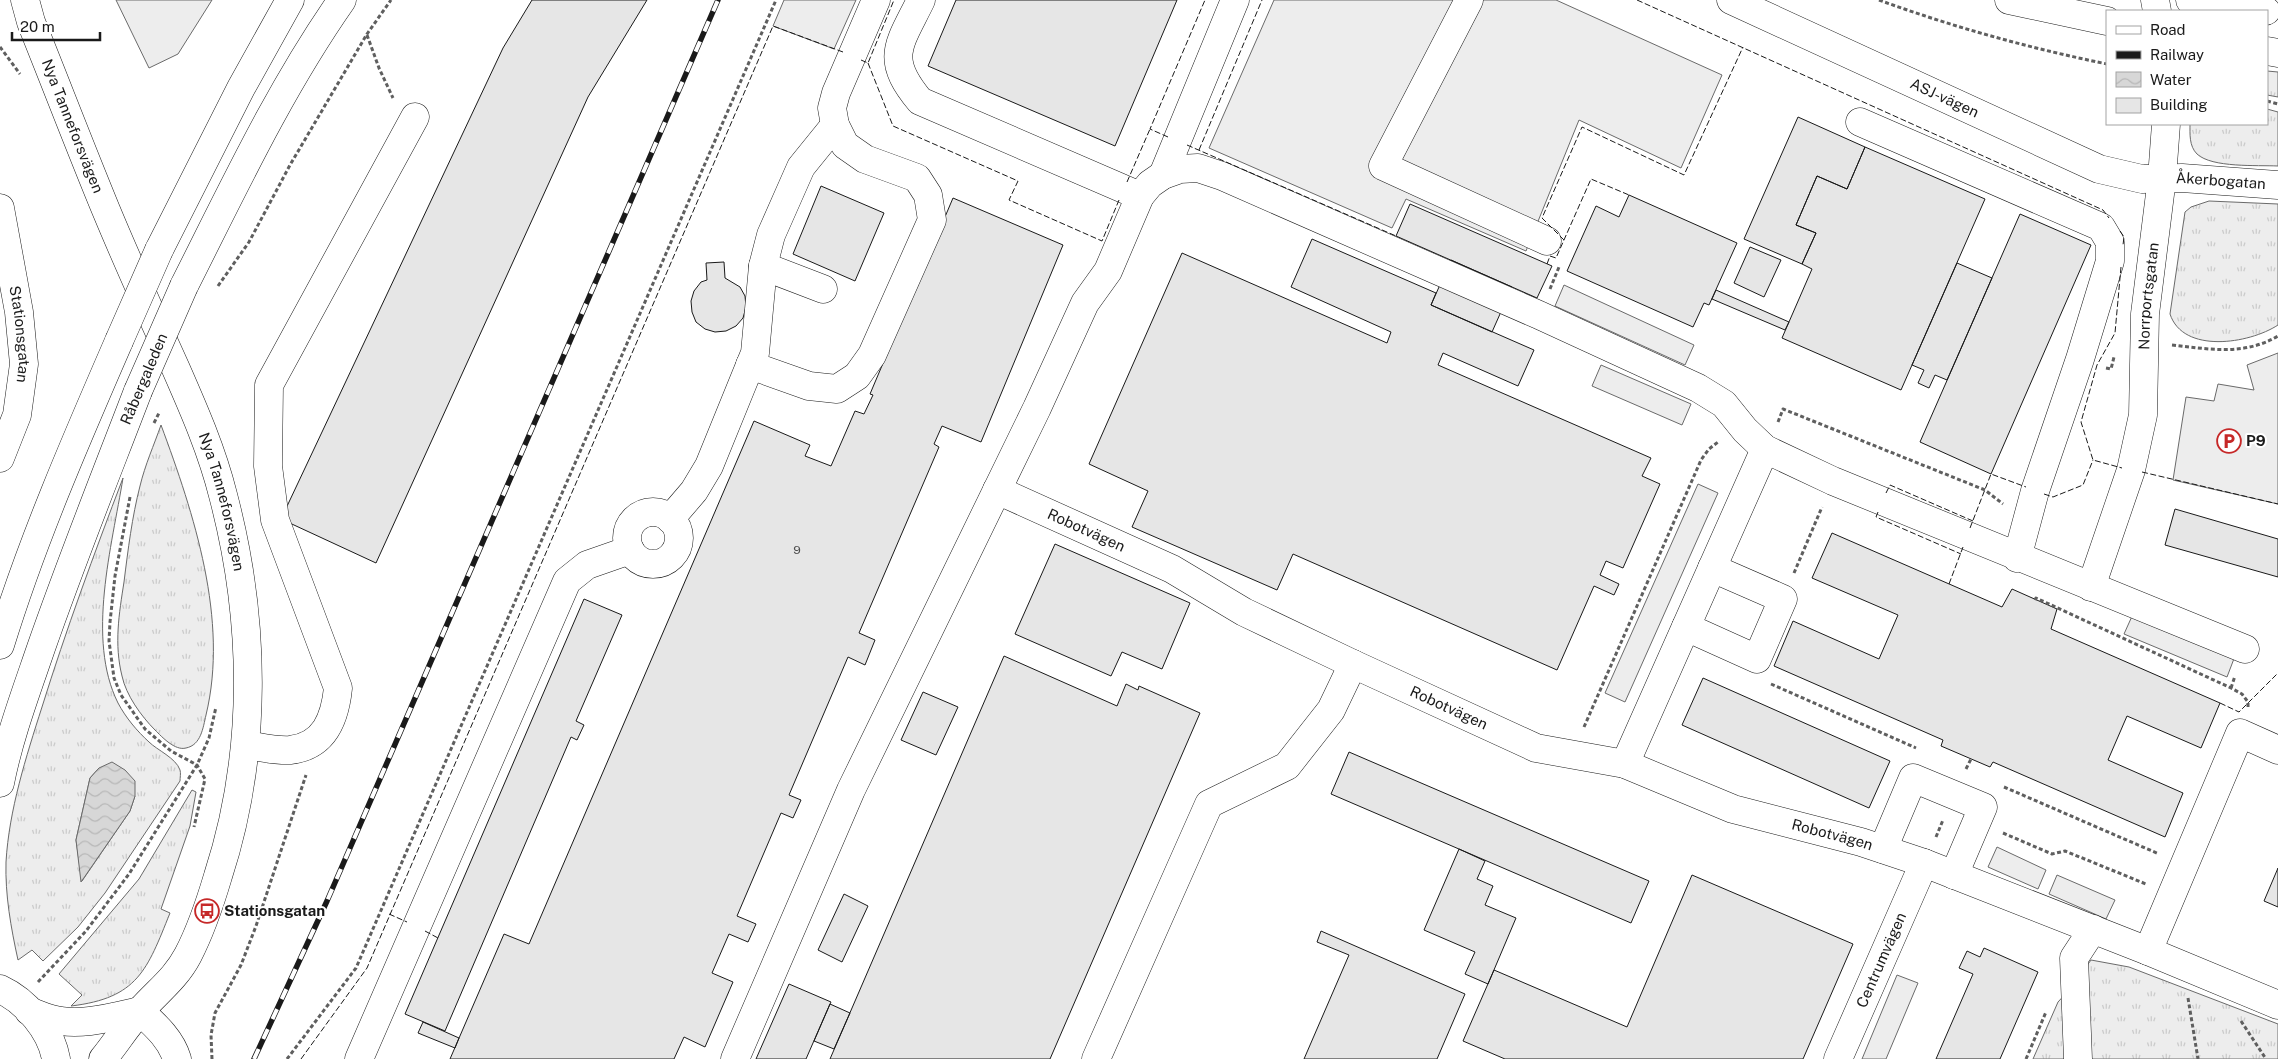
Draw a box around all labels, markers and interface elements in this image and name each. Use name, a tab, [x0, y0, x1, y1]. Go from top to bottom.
scale bar	[12, 10, 100, 42]
legend	[2106, 10, 2268, 125]
text: 20 m	[20, 18, 55, 35]
text: Road	[2150, 21, 2186, 38]
text: Railway	[2150, 46, 2204, 63]
street label: Nya Tanneforsvägen	[39, 57, 107, 195]
text: Water	[2150, 71, 2192, 88]
street label: ASJ-vägen	[1908, 75, 1982, 121]
text: Building	[2150, 96, 2208, 113]
street label: Åkerbogatan	[2175, 168, 2267, 192]
street label: Norrportsgatan	[2135, 242, 2162, 350]
street label: Stationsgatan	[6, 284, 33, 384]
street label: Råbergaleden	[117, 331, 170, 427]
parking icon: P9	[2216, 428, 2242, 454]
street label: Nya Tanneforsvägen	[196, 430, 248, 572]
place label: P9	[2246, 432, 2266, 449]
street label: Robotvägen	[1045, 505, 1128, 555]
house number: 9	[793, 543, 801, 557]
street label: Robotvägen	[1408, 682, 1490, 733]
street label: Robotvägen	[1790, 816, 1875, 853]
bus stop icon: Stationsgatan	[194, 898, 220, 924]
place label: Stationsgatan	[224, 902, 325, 919]
street label: Centrumvägen	[1853, 910, 1909, 1010]

